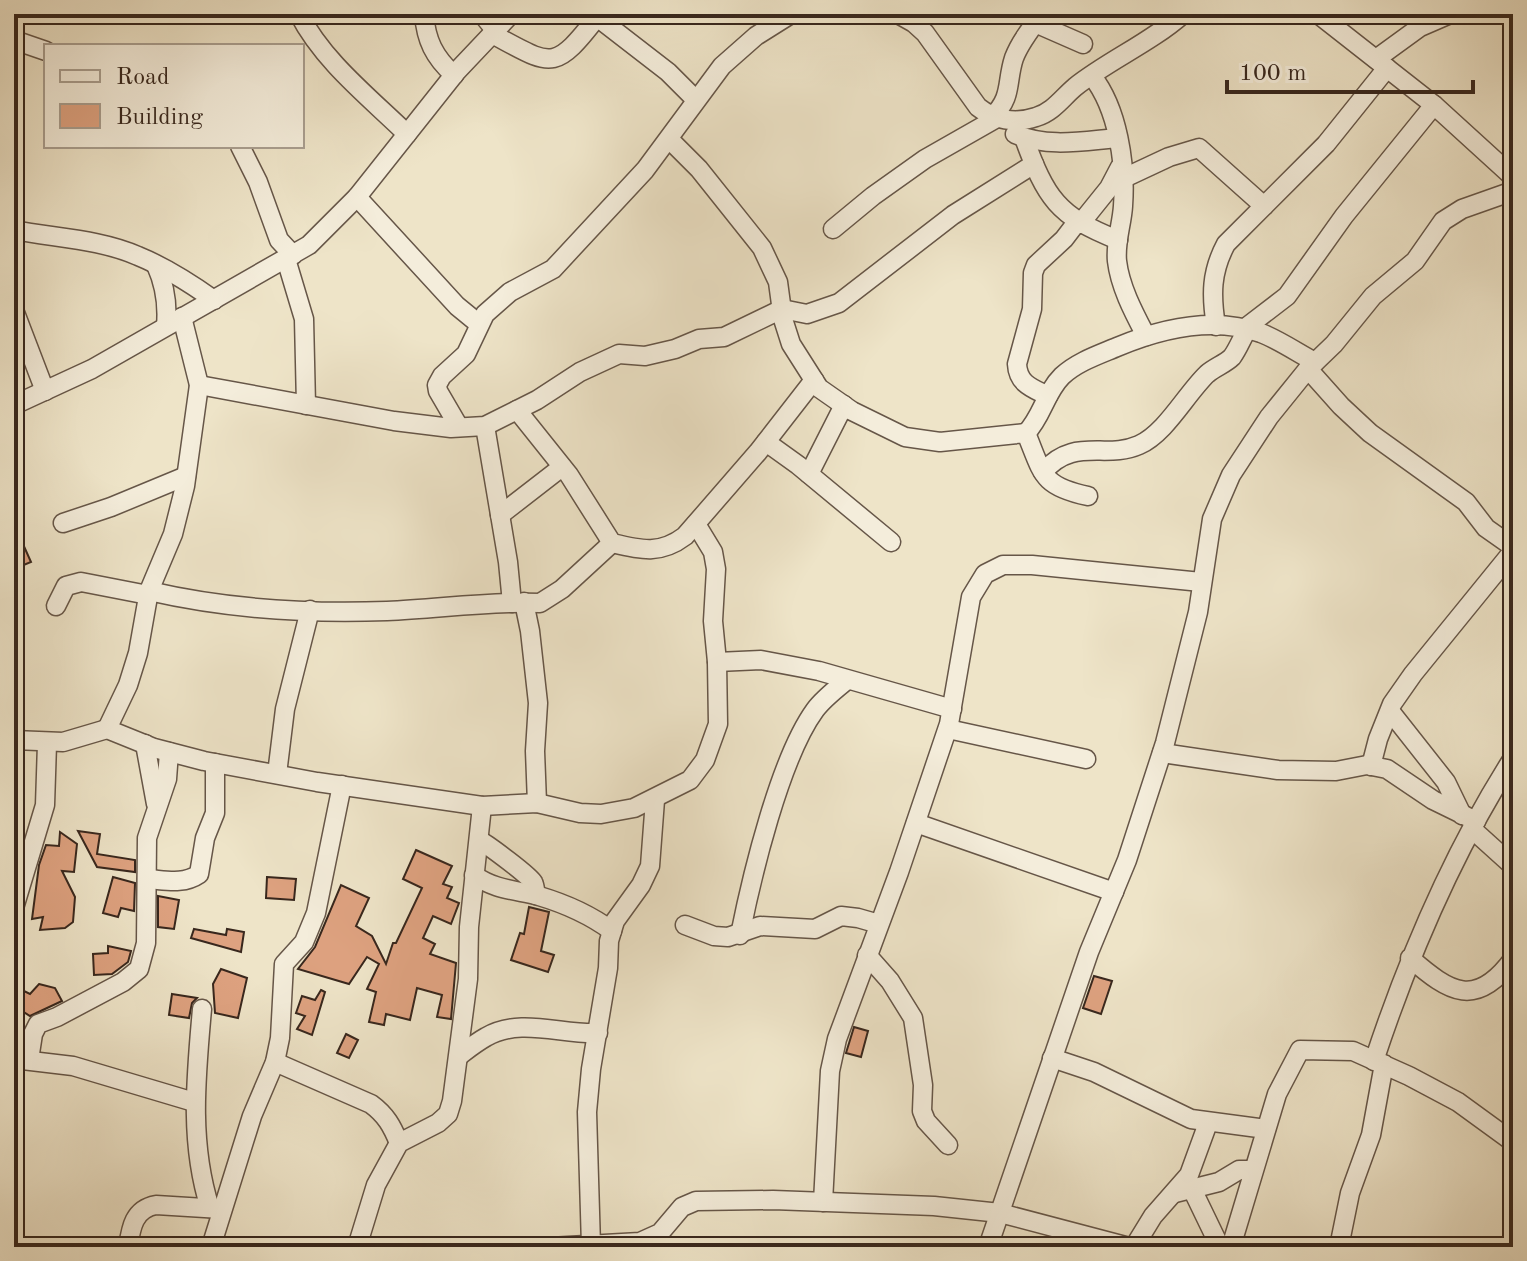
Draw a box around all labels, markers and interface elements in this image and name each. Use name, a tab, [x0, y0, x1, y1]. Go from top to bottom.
legend	[44, 44, 304, 148]
scale bar	[1227, 44, 1473, 94]
text: 100 m	[1239, 62, 1307, 86]
text: Road	[116, 66, 169, 90]
text: Building	[116, 106, 203, 130]

